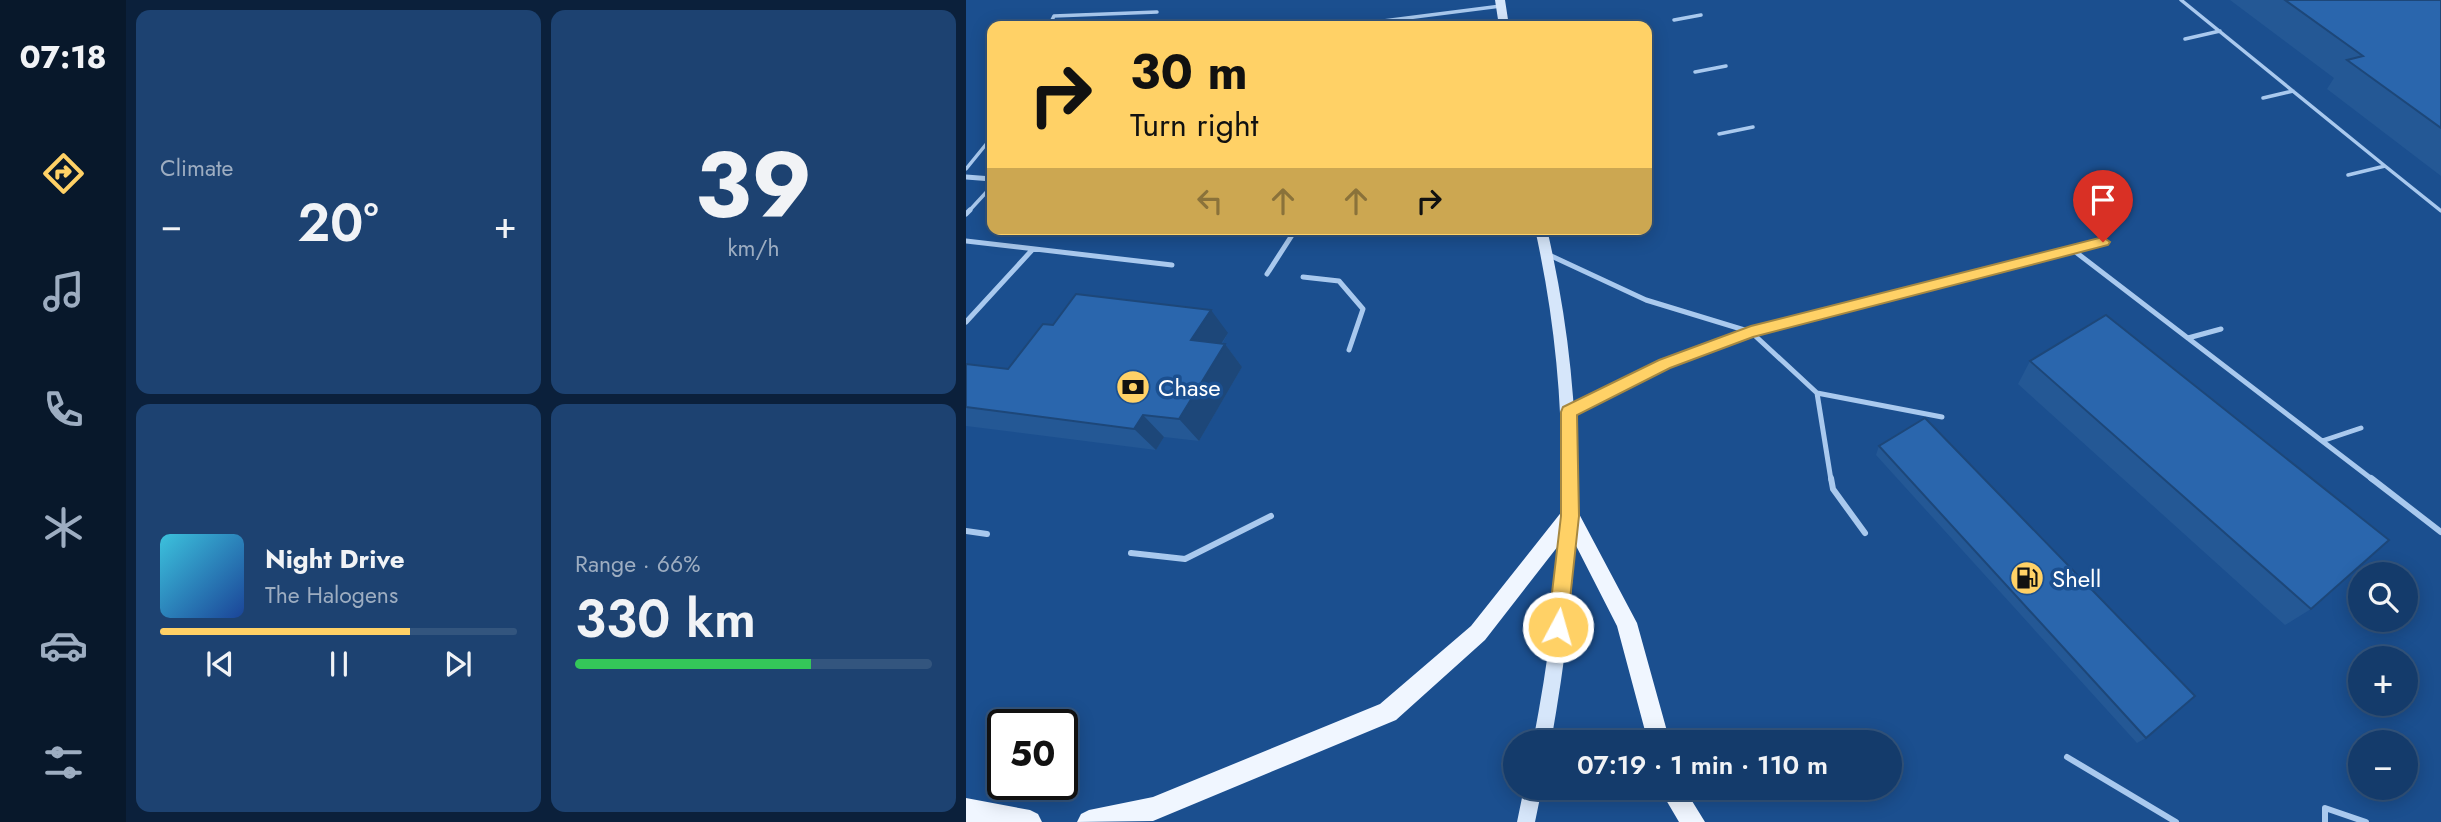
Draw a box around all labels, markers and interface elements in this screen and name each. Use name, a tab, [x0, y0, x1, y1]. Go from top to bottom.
text: 07:18	[19, 34, 107, 80]
text: 30 m	[1130, 37, 1248, 107]
icon: right	[1015, 49, 1106, 140]
text: Turn right	[1130, 102, 1259, 148]
text: 39	[695, 120, 812, 251]
icon: directions	[39, 149, 88, 198]
text: Climate	[160, 151, 233, 185]
pin	[2073, 170, 2133, 242]
icon: arrive	[2084, 181, 2122, 219]
icon: left	[1191, 182, 1229, 220]
icon: ahead	[1264, 182, 1302, 220]
icon: ahead	[1337, 182, 1375, 220]
icon: right	[1410, 182, 1448, 220]
text: 20°	[297, 185, 379, 261]
text: −	[160, 197, 182, 252]
text: +	[494, 197, 517, 252]
text: km/h	[728, 231, 779, 265]
icon: music	[39, 267, 88, 316]
bank icon: Chase	[1114, 368, 1152, 406]
place label: Chase	[1158, 370, 1221, 405]
icon: phone	[39, 385, 88, 434]
icon: climate	[39, 503, 88, 552]
text: Night Drive	[265, 540, 405, 578]
text: Range · 66%	[575, 547, 700, 581]
fuel station icon: Shell	[2008, 559, 2046, 597]
place label: Shell	[2052, 561, 2101, 596]
map controls	[2348, 562, 2418, 800]
button: search	[2348, 562, 2418, 632]
text: The Halogens	[265, 578, 398, 612]
text: 330 km	[575, 581, 756, 657]
position arrow	[1521, 590, 1595, 664]
icon: car	[39, 621, 88, 670]
icon: previous	[201, 645, 239, 683]
icon: pause	[320, 645, 358, 683]
icon: next	[439, 645, 477, 683]
button: +	[2348, 646, 2418, 716]
speed limit sign: 50	[987, 709, 1078, 800]
button: −	[2348, 730, 2418, 800]
icon: filters	[39, 738, 88, 787]
text: 07:19 · 1 min · 110 m	[1577, 746, 1828, 784]

